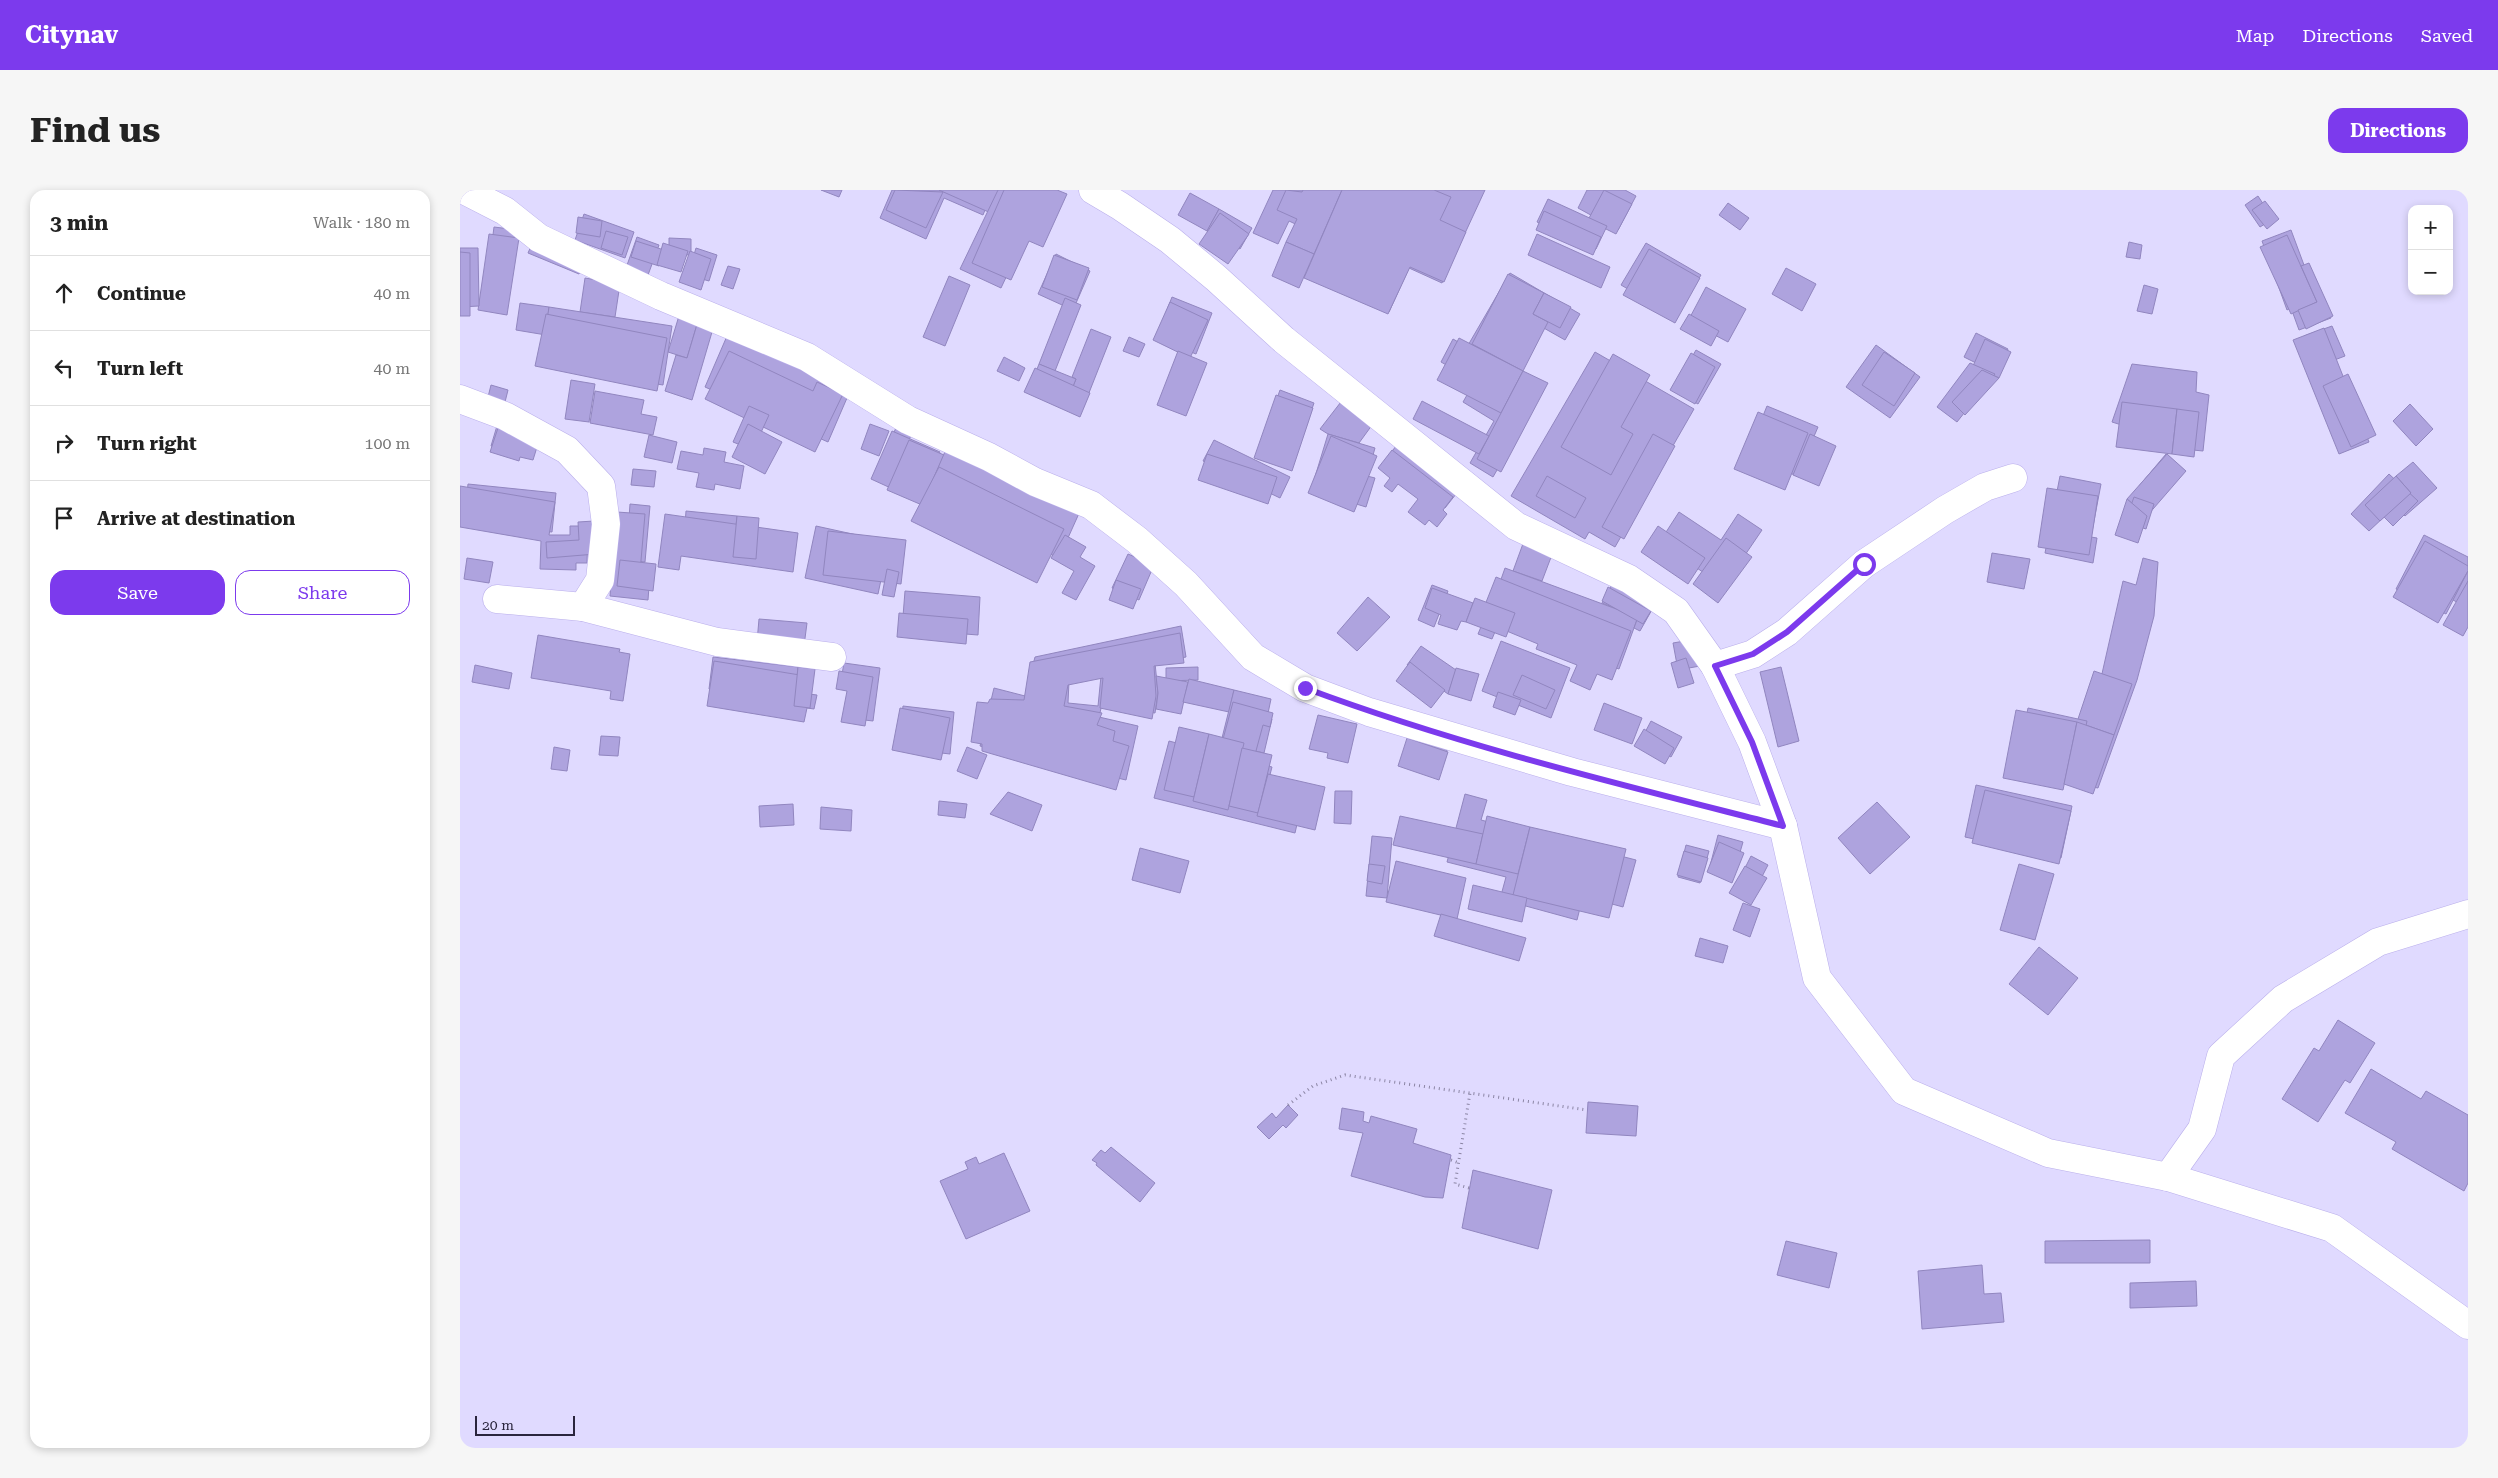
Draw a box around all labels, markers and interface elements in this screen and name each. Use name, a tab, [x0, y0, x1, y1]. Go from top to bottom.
text: Citynav	[25, 21, 118, 49]
text: Map	[2236, 25, 2274, 46]
text: Directions	[2302, 25, 2393, 46]
text: Saved	[2421, 25, 2473, 46]
button: Directions	[2328, 108, 2468, 153]
text: Find us	[30, 110, 160, 151]
map controls	[2408, 205, 2453, 295]
button: +	[2408, 205, 2453, 250]
text: 3 min	[50, 211, 108, 235]
text: Walk · 180 m	[313, 213, 410, 232]
button: −	[2408, 250, 2453, 295]
icon: ahead	[50, 279, 78, 307]
text: Continue	[97, 282, 186, 305]
text: 40 m	[373, 284, 410, 303]
icon: left	[50, 354, 78, 382]
text: Turn left	[97, 357, 183, 380]
text: 40 m	[373, 359, 410, 378]
icon: right	[50, 429, 78, 457]
text: Turn right	[97, 432, 197, 455]
text: 100 m	[364, 434, 410, 453]
icon: arrive	[50, 504, 78, 532]
text: Arrive at destination	[97, 507, 295, 530]
route start	[1853, 553, 1876, 576]
button: Save	[50, 570, 225, 615]
button: Share	[235, 570, 410, 615]
route end	[1294, 677, 1317, 700]
scale bar	[475, 1413, 575, 1436]
text: 20 m	[482, 1417, 514, 1433]

